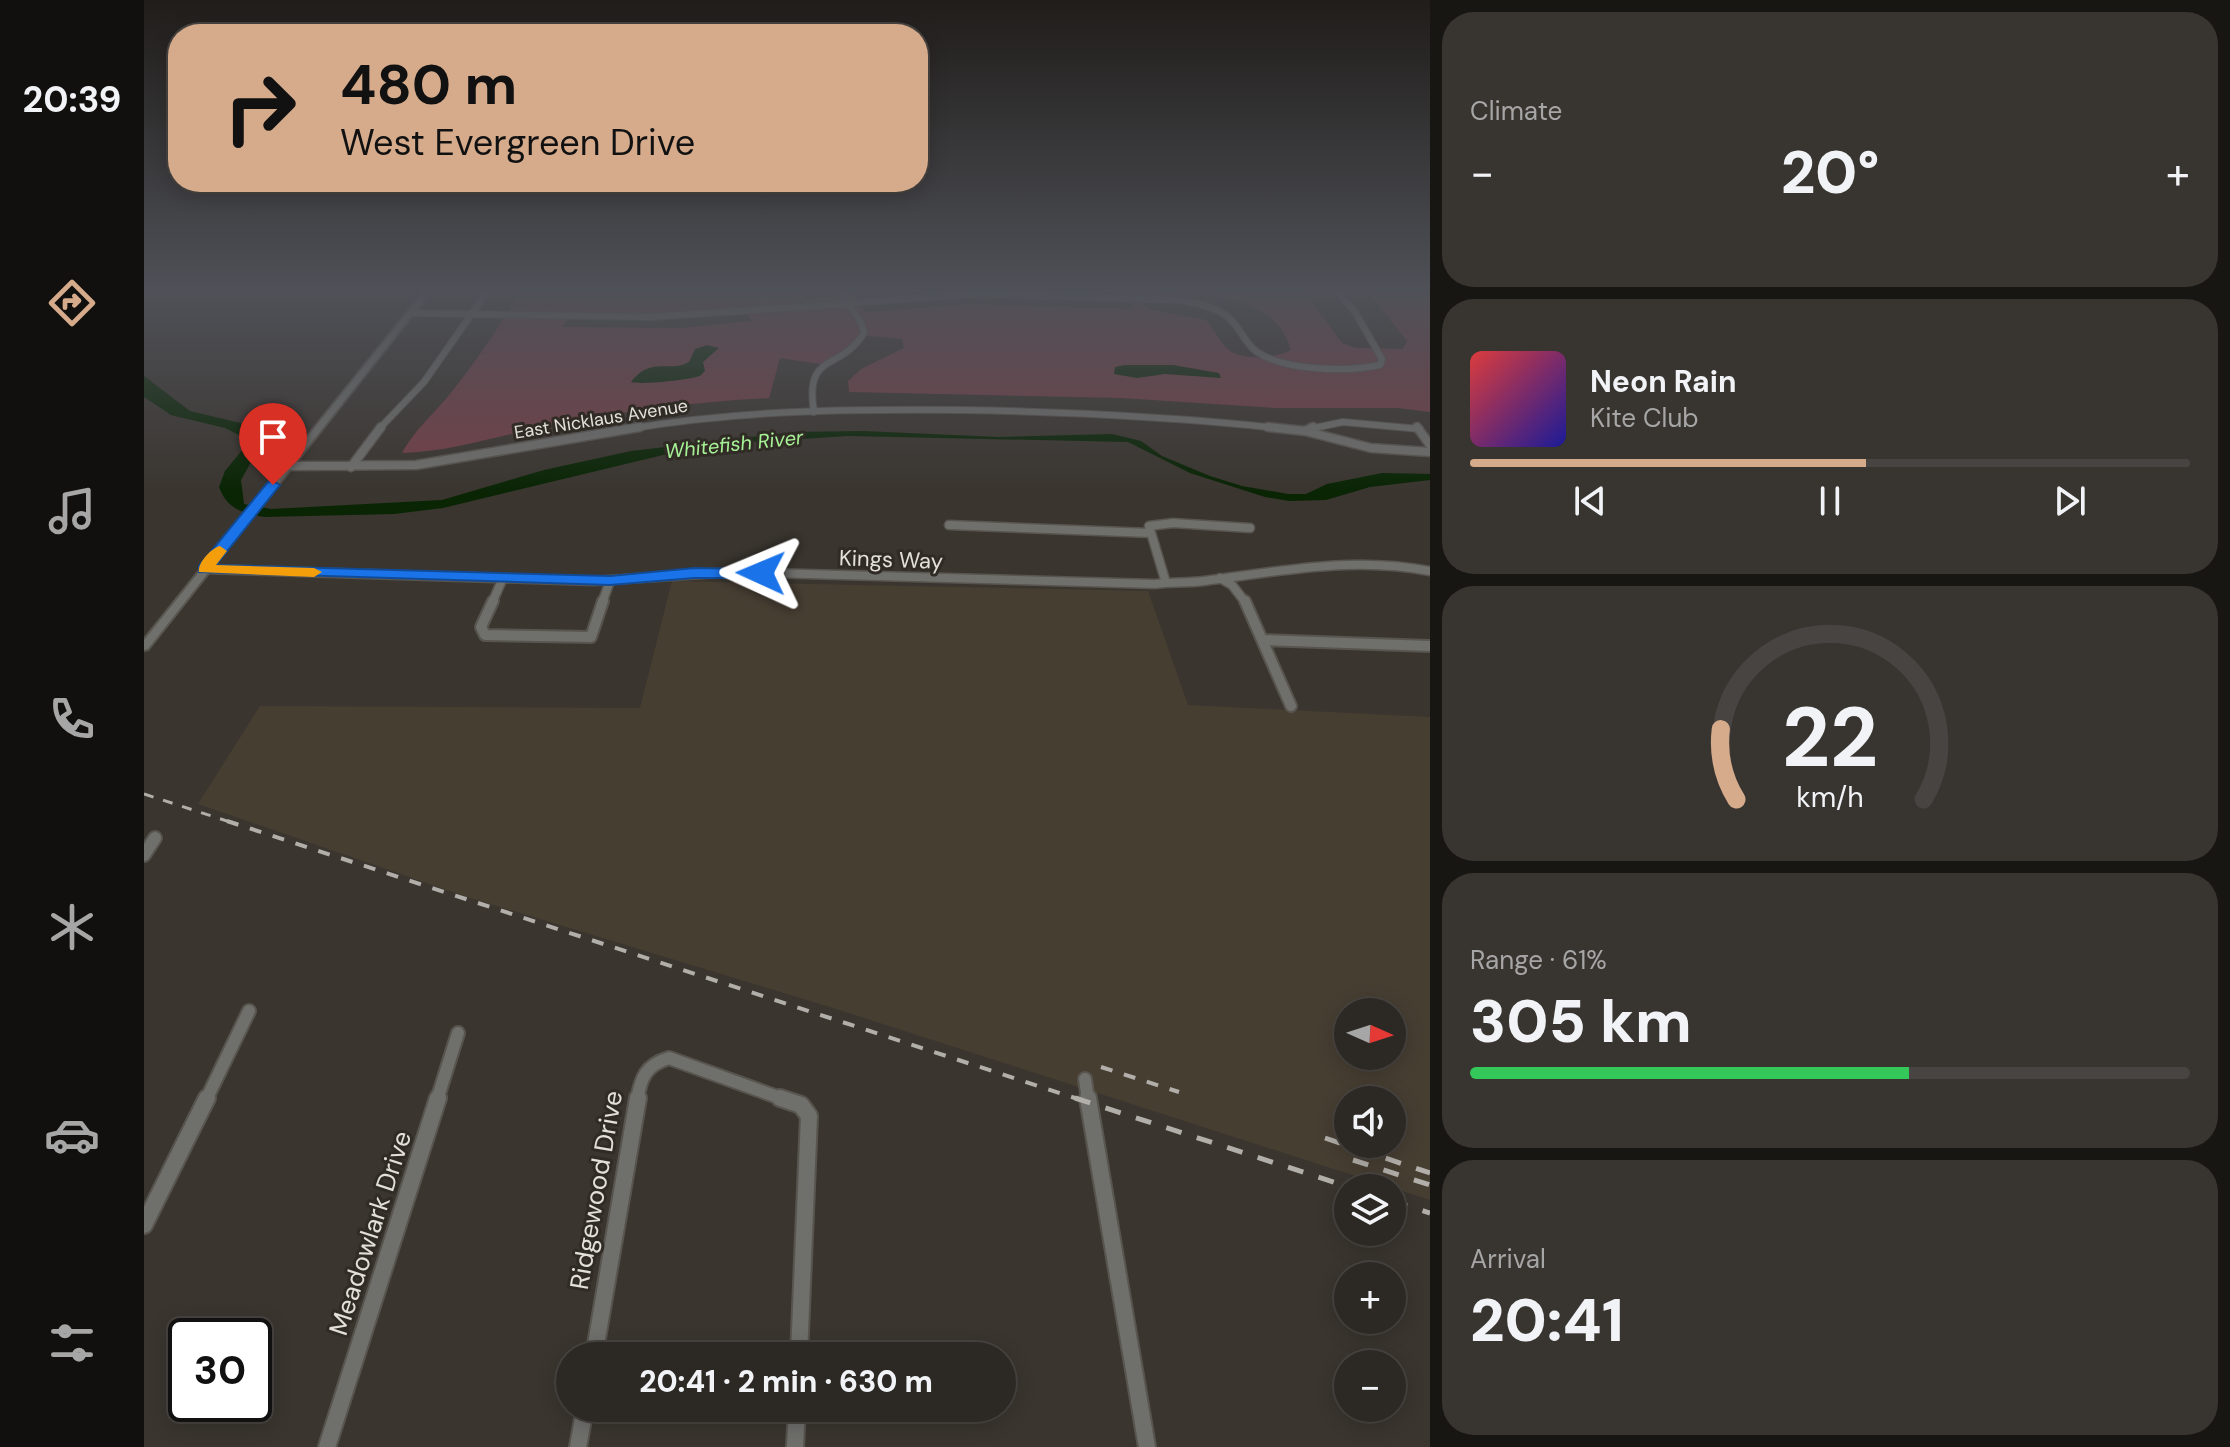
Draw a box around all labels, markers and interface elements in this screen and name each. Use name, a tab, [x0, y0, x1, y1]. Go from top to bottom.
text: 480 m	[340, 48, 517, 121]
icon: right	[208, 56, 312, 160]
text: 20:39	[23, 76, 121, 123]
text: Climate	[1470, 94, 1562, 128]
text: West Evergreen Drive	[340, 119, 695, 166]
text: 20°	[1781, 133, 1879, 212]
text: −	[1470, 144, 1494, 202]
text: +	[2166, 144, 2190, 202]
icon: directions	[44, 275, 100, 331]
text: Neon Rain	[1590, 362, 1736, 401]
street label: East Nicklaus Avenue	[512, 393, 690, 445]
text: Kite Club	[1590, 401, 1699, 435]
pin	[239, 403, 307, 485]
icon: arrive	[251, 415, 295, 459]
water label: Whitefish River	[663, 424, 805, 464]
icon: previous	[1568, 479, 1612, 523]
icon: pause	[1808, 479, 1852, 523]
icon: next	[2048, 479, 2092, 523]
icon: music	[44, 483, 100, 539]
position arrow	[719, 531, 803, 615]
street label: Kings Way	[838, 543, 943, 576]
text: 22	[1782, 682, 1878, 791]
icon: phone	[44, 691, 100, 747]
text: km/h	[1796, 779, 1864, 816]
icon: climate	[44, 899, 100, 955]
text: Range · 61%	[1470, 943, 1607, 977]
text: 305 km	[1470, 982, 1692, 1061]
north arrow	[1334, 998, 1406, 1070]
map controls	[1334, 998, 1406, 1422]
button: sound	[1334, 1086, 1406, 1158]
street label: Ridgewood Drive	[562, 1088, 630, 1292]
icon: car	[44, 1107, 100, 1163]
street label: Meadowlark Drive	[321, 1126, 419, 1340]
button: layers	[1334, 1174, 1406, 1246]
text: Arrival	[1470, 1242, 1546, 1276]
button: +	[1334, 1262, 1406, 1334]
text: 20:41	[1470, 1281, 1624, 1360]
icon: filters	[44, 1315, 100, 1371]
speed limit sign: 30	[168, 1318, 272, 1422]
button: −	[1334, 1350, 1406, 1422]
text: 20:41 · 2 min · 630 m	[639, 1362, 933, 1401]

